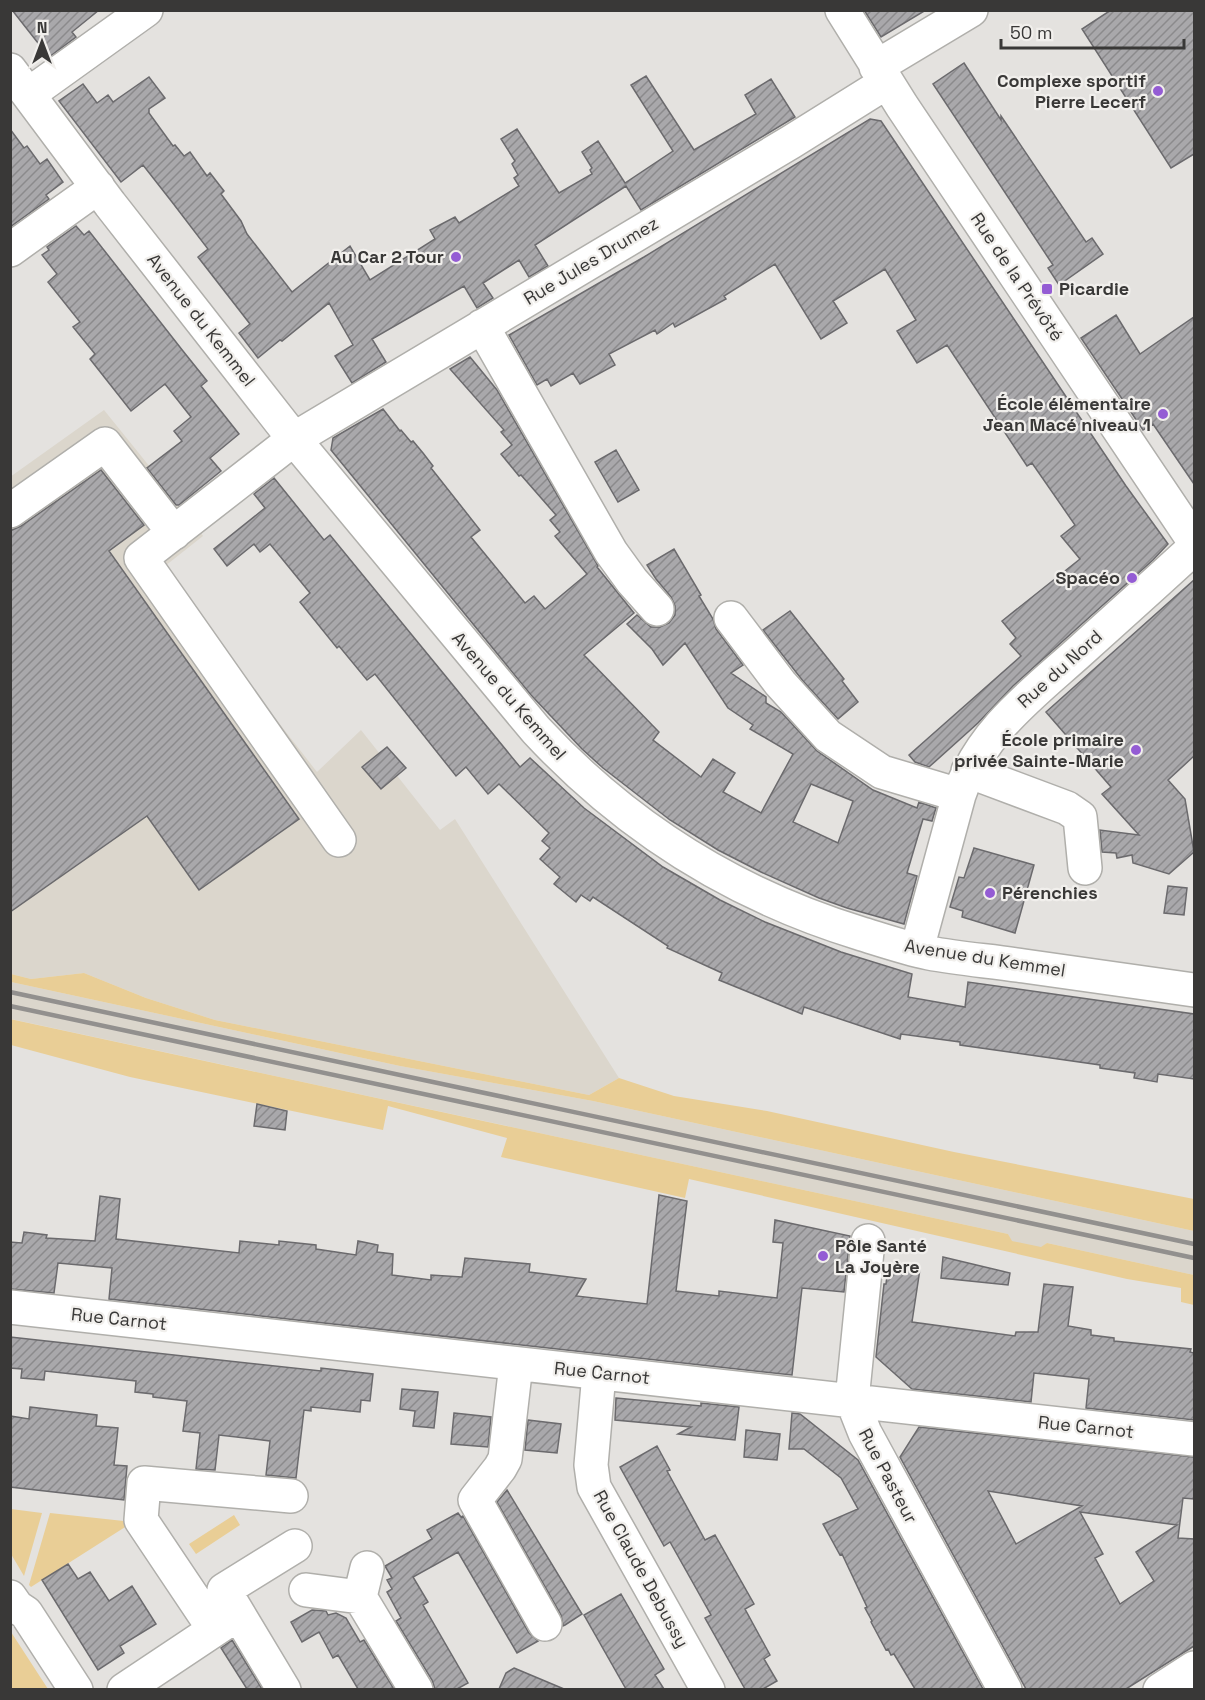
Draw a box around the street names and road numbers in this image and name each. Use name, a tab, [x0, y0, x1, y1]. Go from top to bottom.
street label: Rue de la Prévôté	[966, 208, 1069, 345]
street label: Rue Jules Drumez	[519, 211, 662, 310]
street label: Avenue du Kemmel	[142, 248, 261, 391]
street label: Rue du Nord	[1013, 625, 1107, 713]
street label: Avenue du Kemmel	[447, 627, 571, 765]
street label: Avenue du Kemmel	[903, 933, 1067, 982]
street label: Rue Carnot	[70, 1302, 168, 1335]
street label: Rue Carnot	[553, 1356, 651, 1389]
street label: Rue Carnot	[1037, 1410, 1135, 1443]
street label: Rue Pasteur	[854, 1424, 923, 1527]
street label: Rue Claude Debussy	[589, 1486, 694, 1652]

